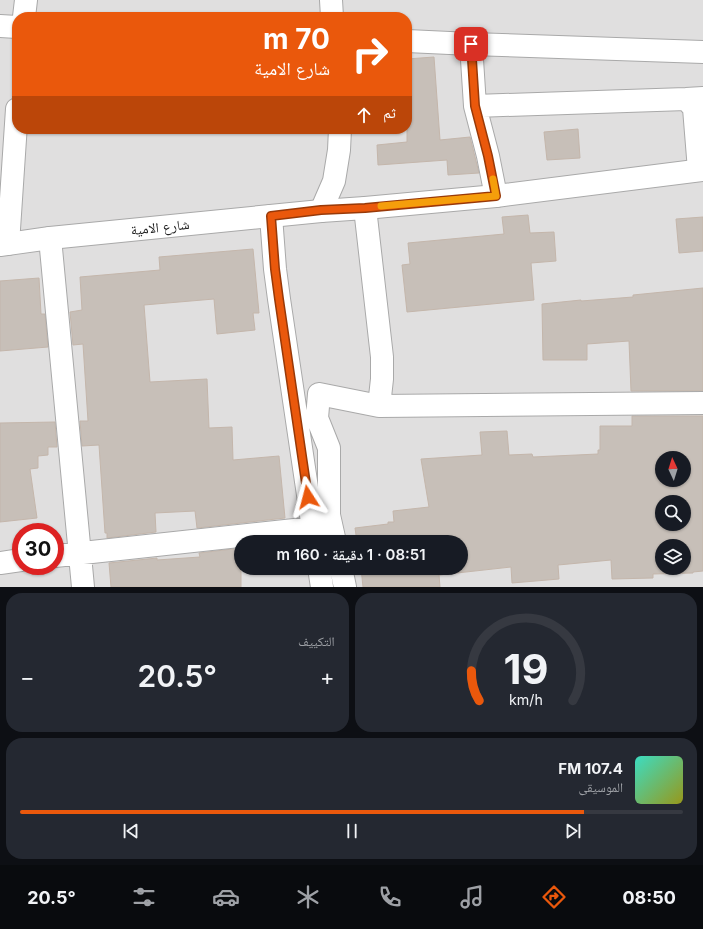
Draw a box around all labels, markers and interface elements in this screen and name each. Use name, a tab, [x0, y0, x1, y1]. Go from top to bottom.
text: 70 m	[263, 22, 330, 56]
pin	[454, 27, 488, 61]
icon: right	[344, 28, 396, 80]
icon: arrive	[460, 33, 482, 55]
text: شارع الامية	[254, 58, 330, 79]
text: ثم	[383, 103, 396, 122]
icon: ahead	[353, 104, 375, 126]
street label: شارع الامية	[130, 215, 190, 240]
north arrow	[655, 451, 691, 487]
map controls	[655, 451, 691, 575]
position arrow	[287, 476, 329, 518]
button: search	[655, 495, 691, 531]
speed limit sign: 30	[12, 523, 64, 575]
button: layers	[655, 539, 691, 575]
text: 08:51 · 1 دقيقة · 160 m	[276, 545, 426, 564]
text: التكييف	[298, 633, 335, 649]
text: 19	[503, 643, 548, 693]
text: 20.5°	[138, 658, 217, 694]
text: −	[20, 664, 35, 690]
text: +	[320, 664, 334, 690]
text: km/h	[509, 690, 543, 707]
text: 107.4 FM	[558, 759, 623, 778]
text: الموسيقى	[579, 779, 623, 795]
icon: previous	[120, 820, 142, 842]
icon: pause	[341, 820, 363, 842]
icon: next	[562, 820, 584, 842]
icon: filters	[130, 883, 158, 911]
icon: car	[212, 883, 240, 911]
icon: climate	[294, 883, 322, 911]
icon: phone	[376, 883, 404, 911]
icon: music	[458, 883, 486, 911]
icon: directions	[540, 883, 568, 911]
text: 20.5°	[27, 887, 76, 908]
text: 08:50	[622, 887, 676, 908]

